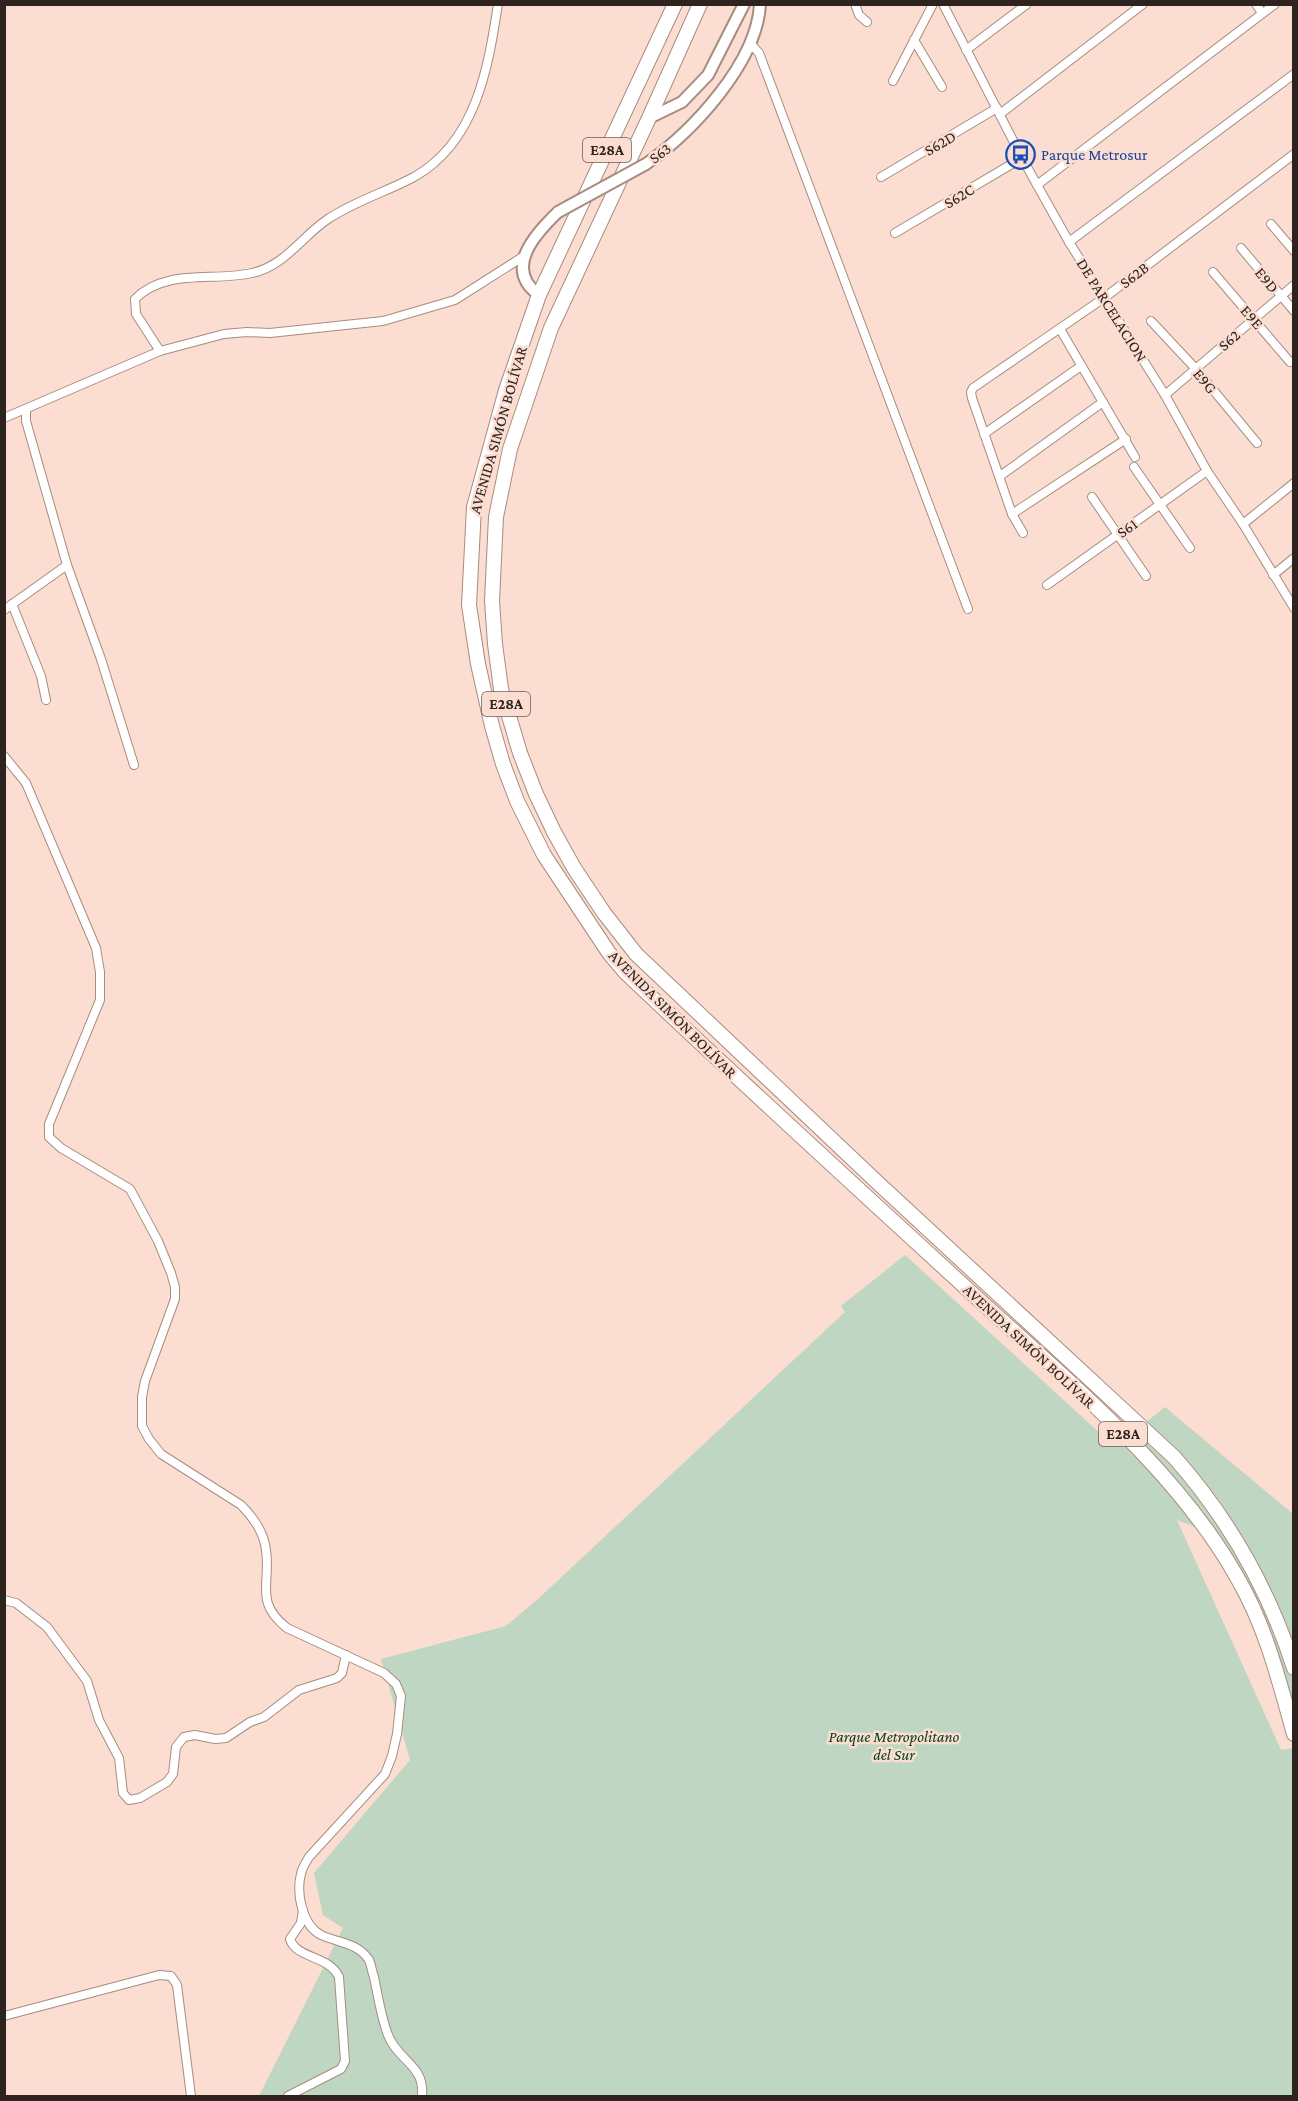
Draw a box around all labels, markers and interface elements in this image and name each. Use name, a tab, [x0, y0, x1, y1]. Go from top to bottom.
street label: S62D	[921, 127, 959, 159]
road number: E28A	[583, 138, 631, 162]
bus stop icon: Parque Metrosur	[1004, 138, 1036, 170]
street label: S63	[646, 139, 674, 167]
place label: Parque Metrosur	[1041, 146, 1148, 164]
street label: S62C	[941, 180, 977, 212]
street label: DE PARCELACION	[1073, 255, 1151, 365]
street label: S62B	[1116, 259, 1152, 291]
street label: E9D	[1252, 264, 1282, 296]
street label: E9E	[1237, 302, 1267, 332]
street label: S62	[1215, 326, 1244, 354]
street label: AVENIDA SIMÓN BOLÍVAR	[466, 344, 530, 516]
street label: E9G	[1190, 365, 1220, 397]
street label: S61	[1114, 515, 1140, 541]
road number: E28A	[482, 692, 530, 716]
street label: AVENIDA SIMÓN BOLÍVAR	[606, 947, 740, 1081]
street label: AVENIDA SIMÓN BOLÍVAR	[960, 1281, 1098, 1411]
road number: E28A	[1099, 1422, 1147, 1446]
park label: Parque Metropolitano del Sur	[829, 1728, 960, 1763]

